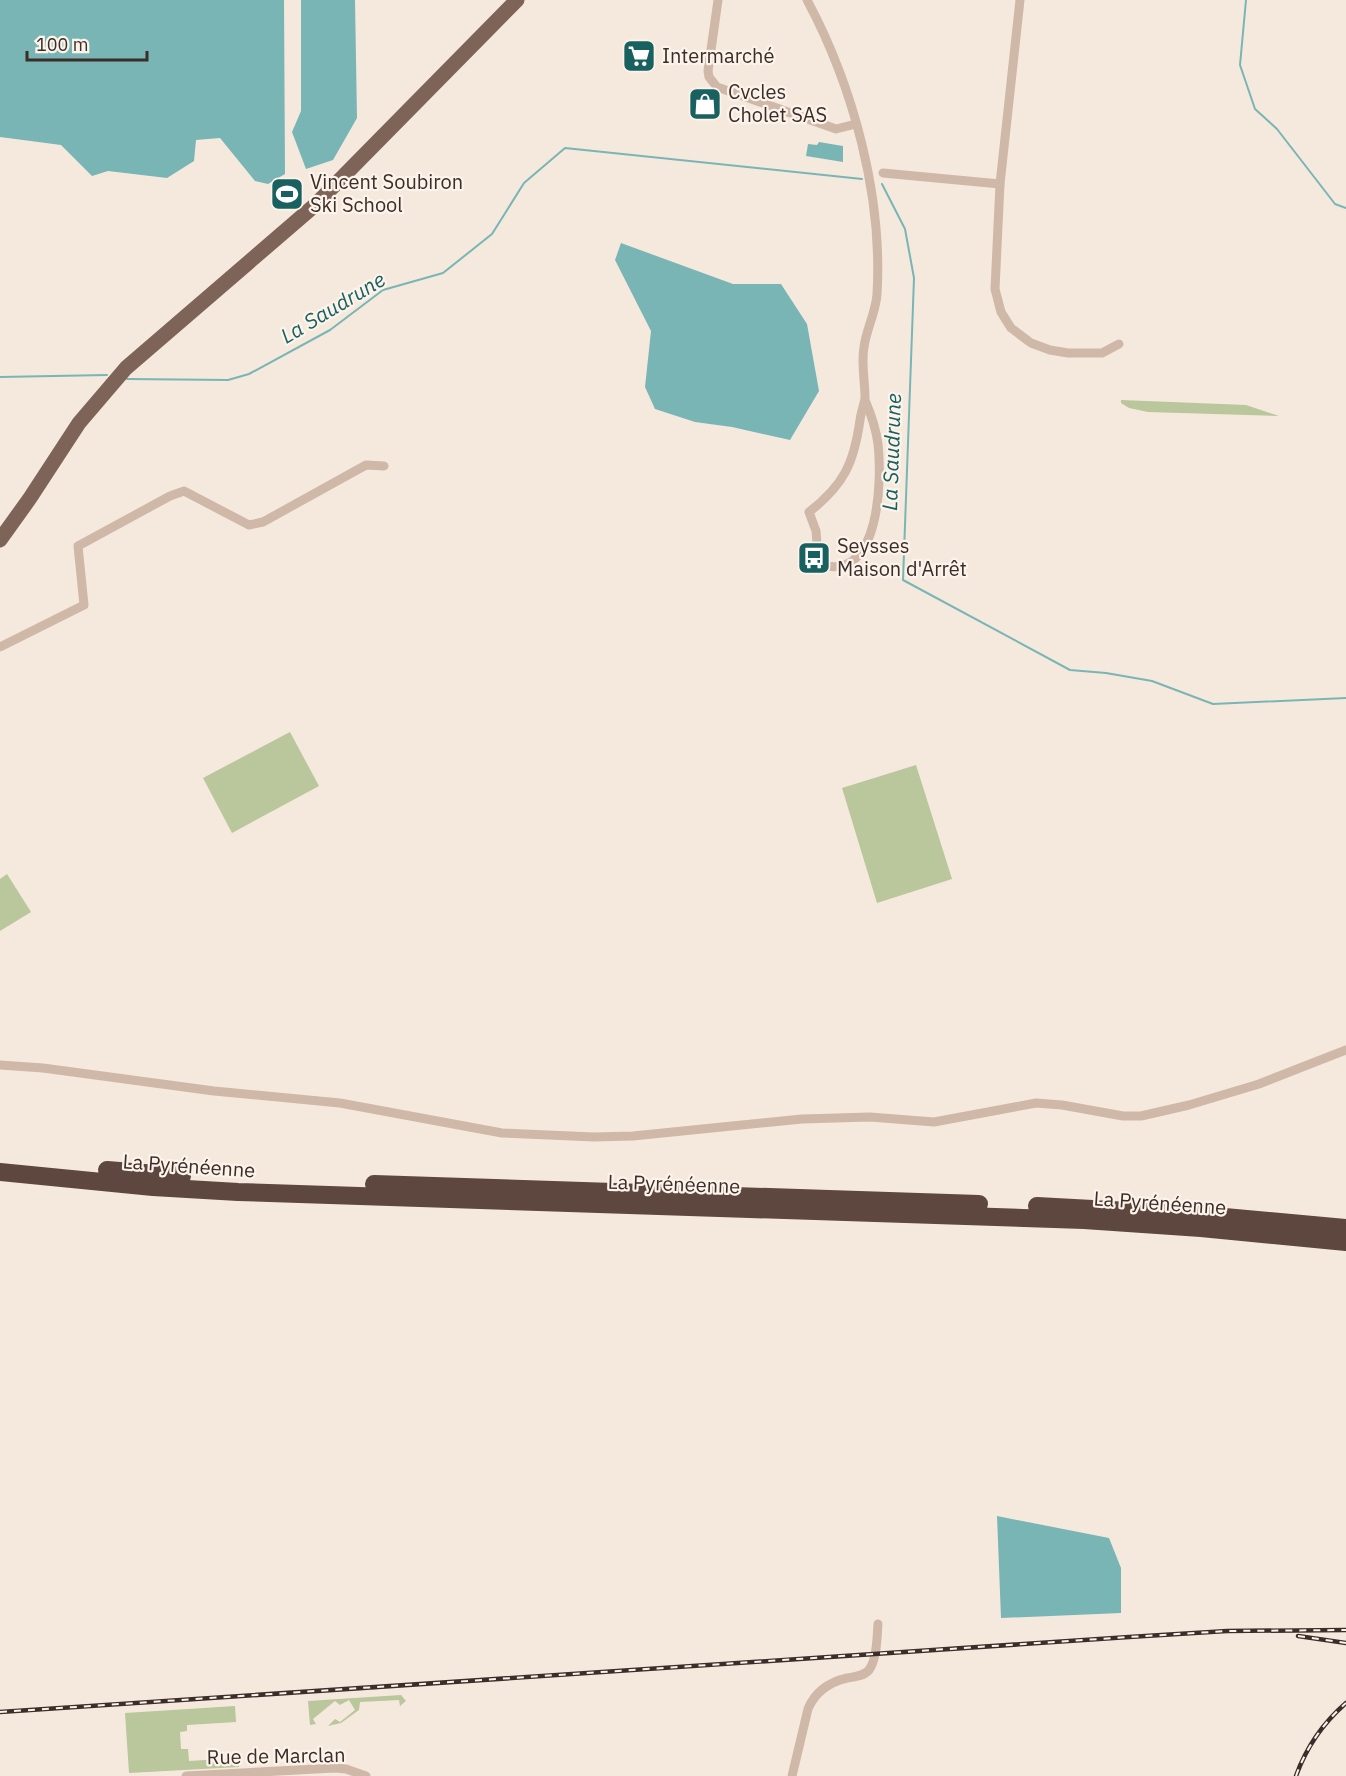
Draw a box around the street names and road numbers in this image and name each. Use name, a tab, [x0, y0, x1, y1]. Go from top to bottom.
street label: La Pyrénéenne	[122, 1147, 256, 1184]
street label: La Pyrénéenne	[607, 1168, 741, 1199]
street label: La Pyrénéenne	[1093, 1184, 1227, 1221]
street label: Rue de Marclan	[206, 1741, 346, 1770]

